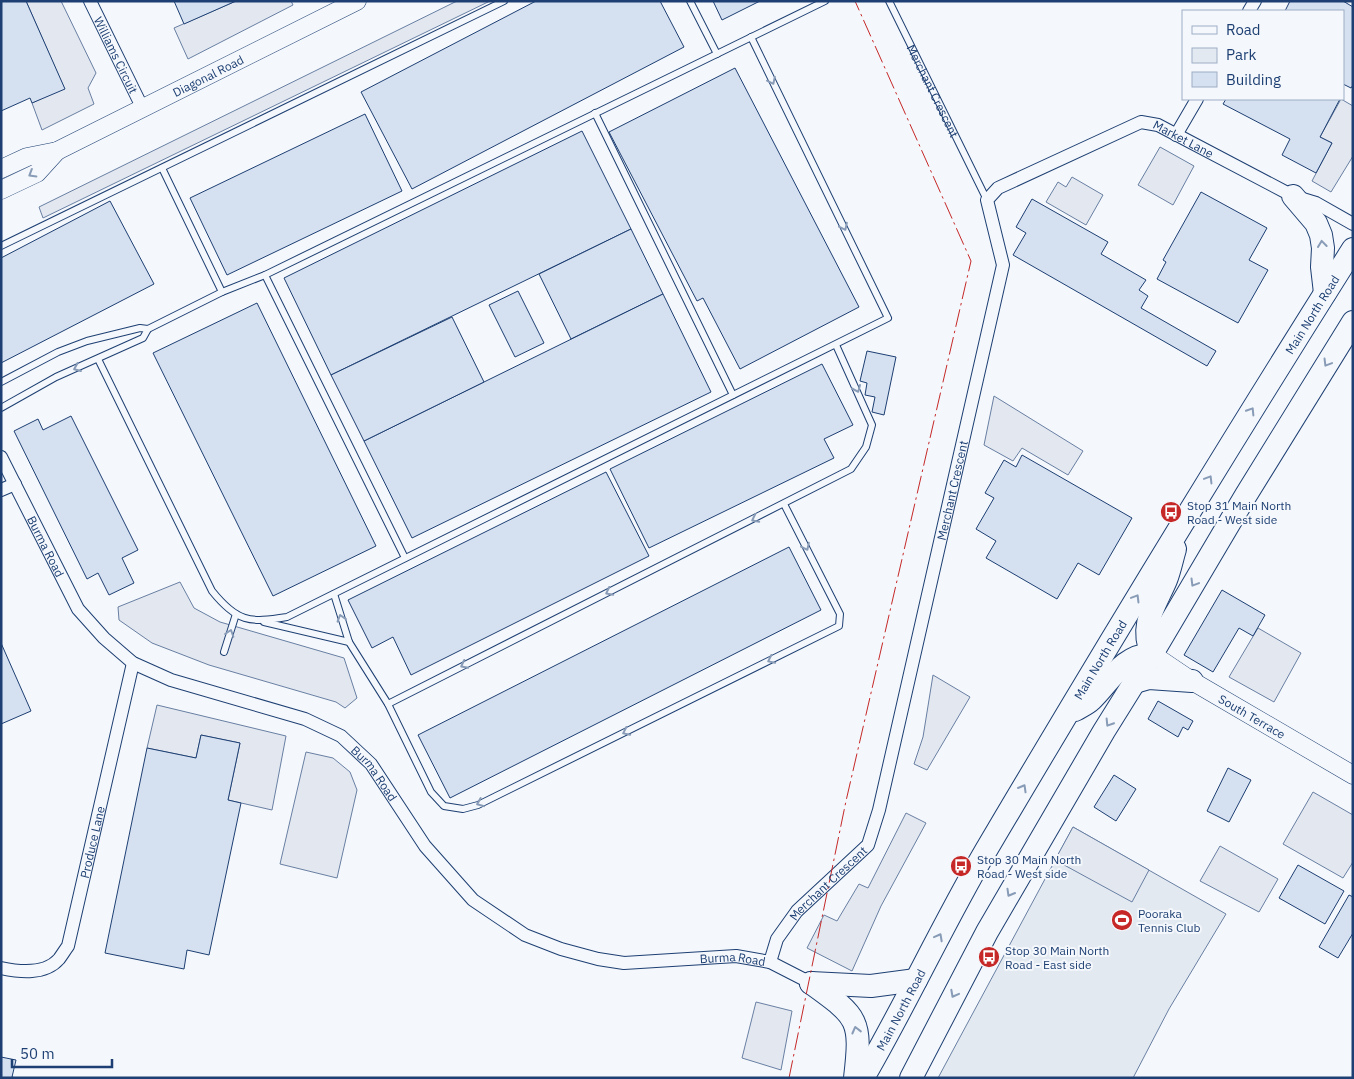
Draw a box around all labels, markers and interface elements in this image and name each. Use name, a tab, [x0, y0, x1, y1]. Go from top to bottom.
legend	[1182, 10, 1344, 100]
street label: Williams Circuit	[91, 14, 142, 96]
text: Road	[1226, 20, 1261, 39]
street label: Merchant Crescent	[904, 42, 962, 140]
text: Park	[1226, 45, 1256, 64]
street label: Diagonal Road	[170, 51, 246, 100]
text: Building	[1226, 70, 1281, 89]
one-way arrow	[766, 76, 776, 85]
street label: Market Lane	[1151, 116, 1217, 161]
one-way arrow	[28, 168, 37, 178]
one-way arrow	[838, 222, 848, 231]
one-way arrow	[1317, 240, 1328, 248]
street label: Main North Road	[1282, 272, 1342, 357]
one-way arrow	[1324, 358, 1334, 367]
one-way arrow	[73, 363, 81, 373]
one-way arrow	[850, 384, 861, 393]
one-way arrow	[1245, 407, 1255, 416]
street label: Merchant Crescent	[933, 439, 970, 542]
one-way arrow	[1202, 475, 1212, 484]
place label: Stop 31 Main North Road - West side	[1187, 498, 1291, 527]
bus stop icon: Stop 31 Main North Road - West side	[1159, 500, 1183, 524]
street label: Burma Road	[24, 513, 68, 579]
one-way arrow	[751, 513, 760, 523]
one-way arrow	[800, 542, 810, 551]
one-way arrow	[1191, 578, 1201, 587]
one-way arrow	[606, 586, 615, 596]
one-way arrow	[1130, 595, 1140, 604]
one-way arrow	[337, 614, 347, 622]
street label: Main North Road	[1070, 617, 1130, 702]
one-way arrow	[225, 630, 235, 638]
one-way arrow	[768, 654, 777, 664]
one-way arrow	[460, 659, 469, 669]
street label: South Terrace	[1216, 691, 1289, 742]
one-way arrow	[1106, 717, 1115, 727]
one-way arrow	[622, 726, 631, 736]
street label: Burma Road	[348, 742, 401, 804]
one-way arrow	[1017, 785, 1027, 794]
one-way arrow	[476, 797, 485, 808]
street label: Produce Lane	[76, 804, 107, 879]
street label: Merchant Crescent	[785, 843, 870, 923]
place label: Stop 30 Main North Road - West side	[977, 852, 1081, 881]
bus stop icon: Stop 30 Main North Road - West side	[949, 854, 973, 878]
one-way arrow	[1006, 888, 1016, 897]
place label: Pooraka Tennis Club	[1138, 906, 1201, 935]
sports icon: Pooraka Tennis Club	[1110, 908, 1134, 932]
one-way arrow	[933, 934, 943, 943]
place label: Stop 30 Main North Road - East side	[1005, 943, 1109, 972]
bus stop icon: Stop 30 Main North Road - East side	[977, 945, 1001, 969]
street label: Burma Road	[699, 949, 767, 969]
street label: Main North Road	[873, 966, 928, 1053]
one-way arrow	[951, 989, 961, 998]
one-way arrow	[851, 1025, 862, 1034]
scale bar	[12, 1036, 112, 1068]
text: 50 m	[20, 1044, 55, 1063]

